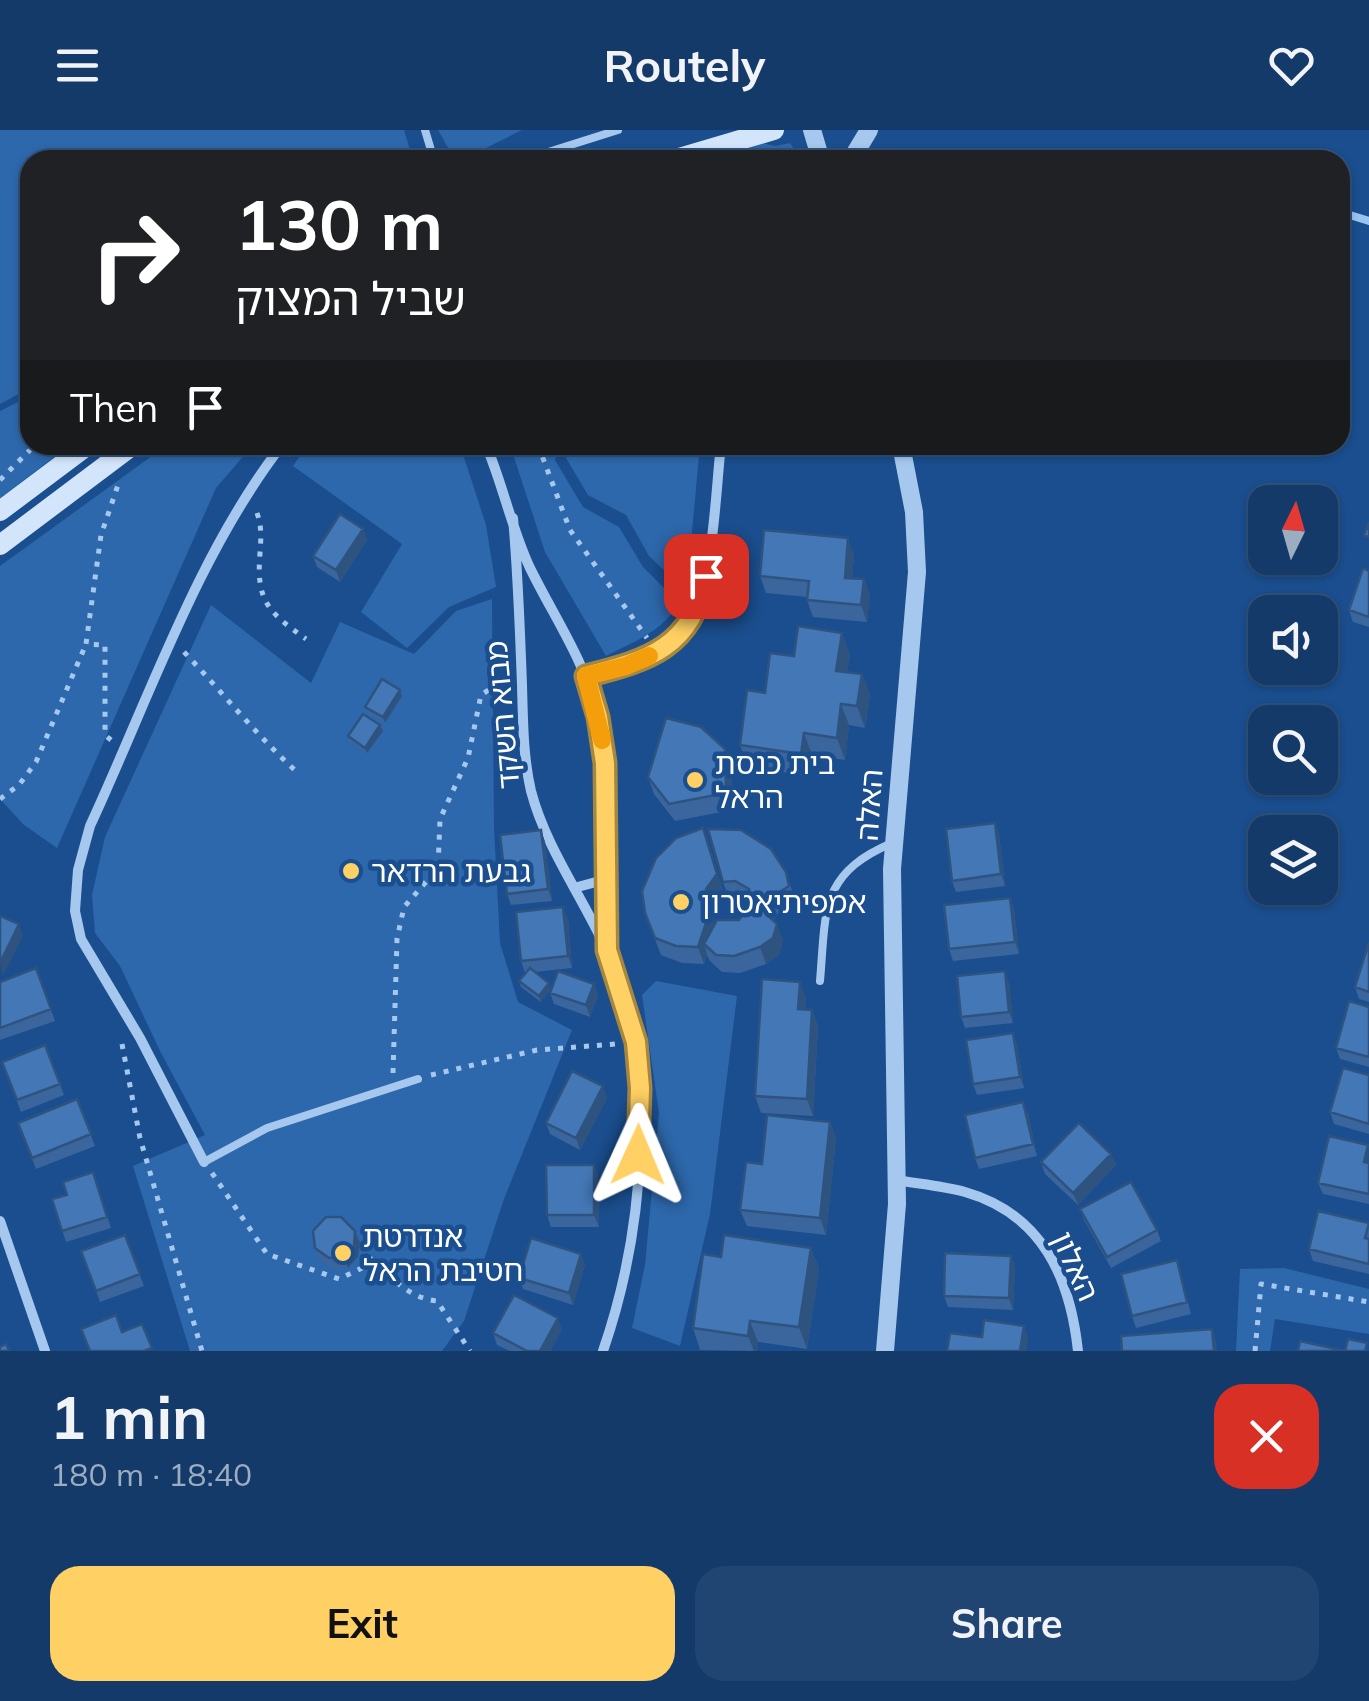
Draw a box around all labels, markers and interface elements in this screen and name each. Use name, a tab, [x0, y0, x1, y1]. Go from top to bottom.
text: Routely	[603, 37, 766, 93]
icon: menu	[50, 38, 105, 93]
icon: heart	[1264, 38, 1319, 93]
text: 130 m	[235, 180, 443, 268]
icon: right	[70, 190, 200, 320]
text: שביל המצוק	[235, 270, 466, 326]
icon: arrive	[178, 380, 233, 435]
text: Then	[70, 384, 158, 432]
north arrow	[1248, 485, 1338, 575]
map controls	[1248, 485, 1338, 905]
pin	[664, 534, 749, 619]
icon: arrive	[679, 549, 734, 604]
button: sound	[1248, 595, 1338, 685]
street label: מבוא השקד	[477, 639, 527, 791]
button: search	[1248, 705, 1338, 795]
place label: בית כנסת הראל	[715, 744, 835, 816]
street label: האלה	[848, 768, 890, 842]
marker: בית כנסת הראל	[684, 769, 706, 791]
button: layers	[1248, 815, 1338, 905]
place label: גבעת הרדאר	[371, 852, 531, 890]
marker: גבעת הרדאר	[340, 860, 362, 882]
place label: אמפיתיאטרון	[701, 883, 866, 921]
marker: אמפיתיאטרון	[670, 891, 692, 913]
position arrow	[586, 1103, 690, 1207]
place label: אנדרטת חטיבת הראל	[363, 1217, 523, 1289]
street label: האלון	[1044, 1225, 1108, 1307]
marker: אנדרטת חטיבת הראל	[332, 1242, 354, 1264]
text: 1 min	[50, 1379, 208, 1454]
button: close	[1214, 1384, 1319, 1489]
text: 180 m · 18:40	[50, 1454, 252, 1494]
button: Exit	[50, 1566, 675, 1681]
button: Share	[695, 1566, 1319, 1681]

